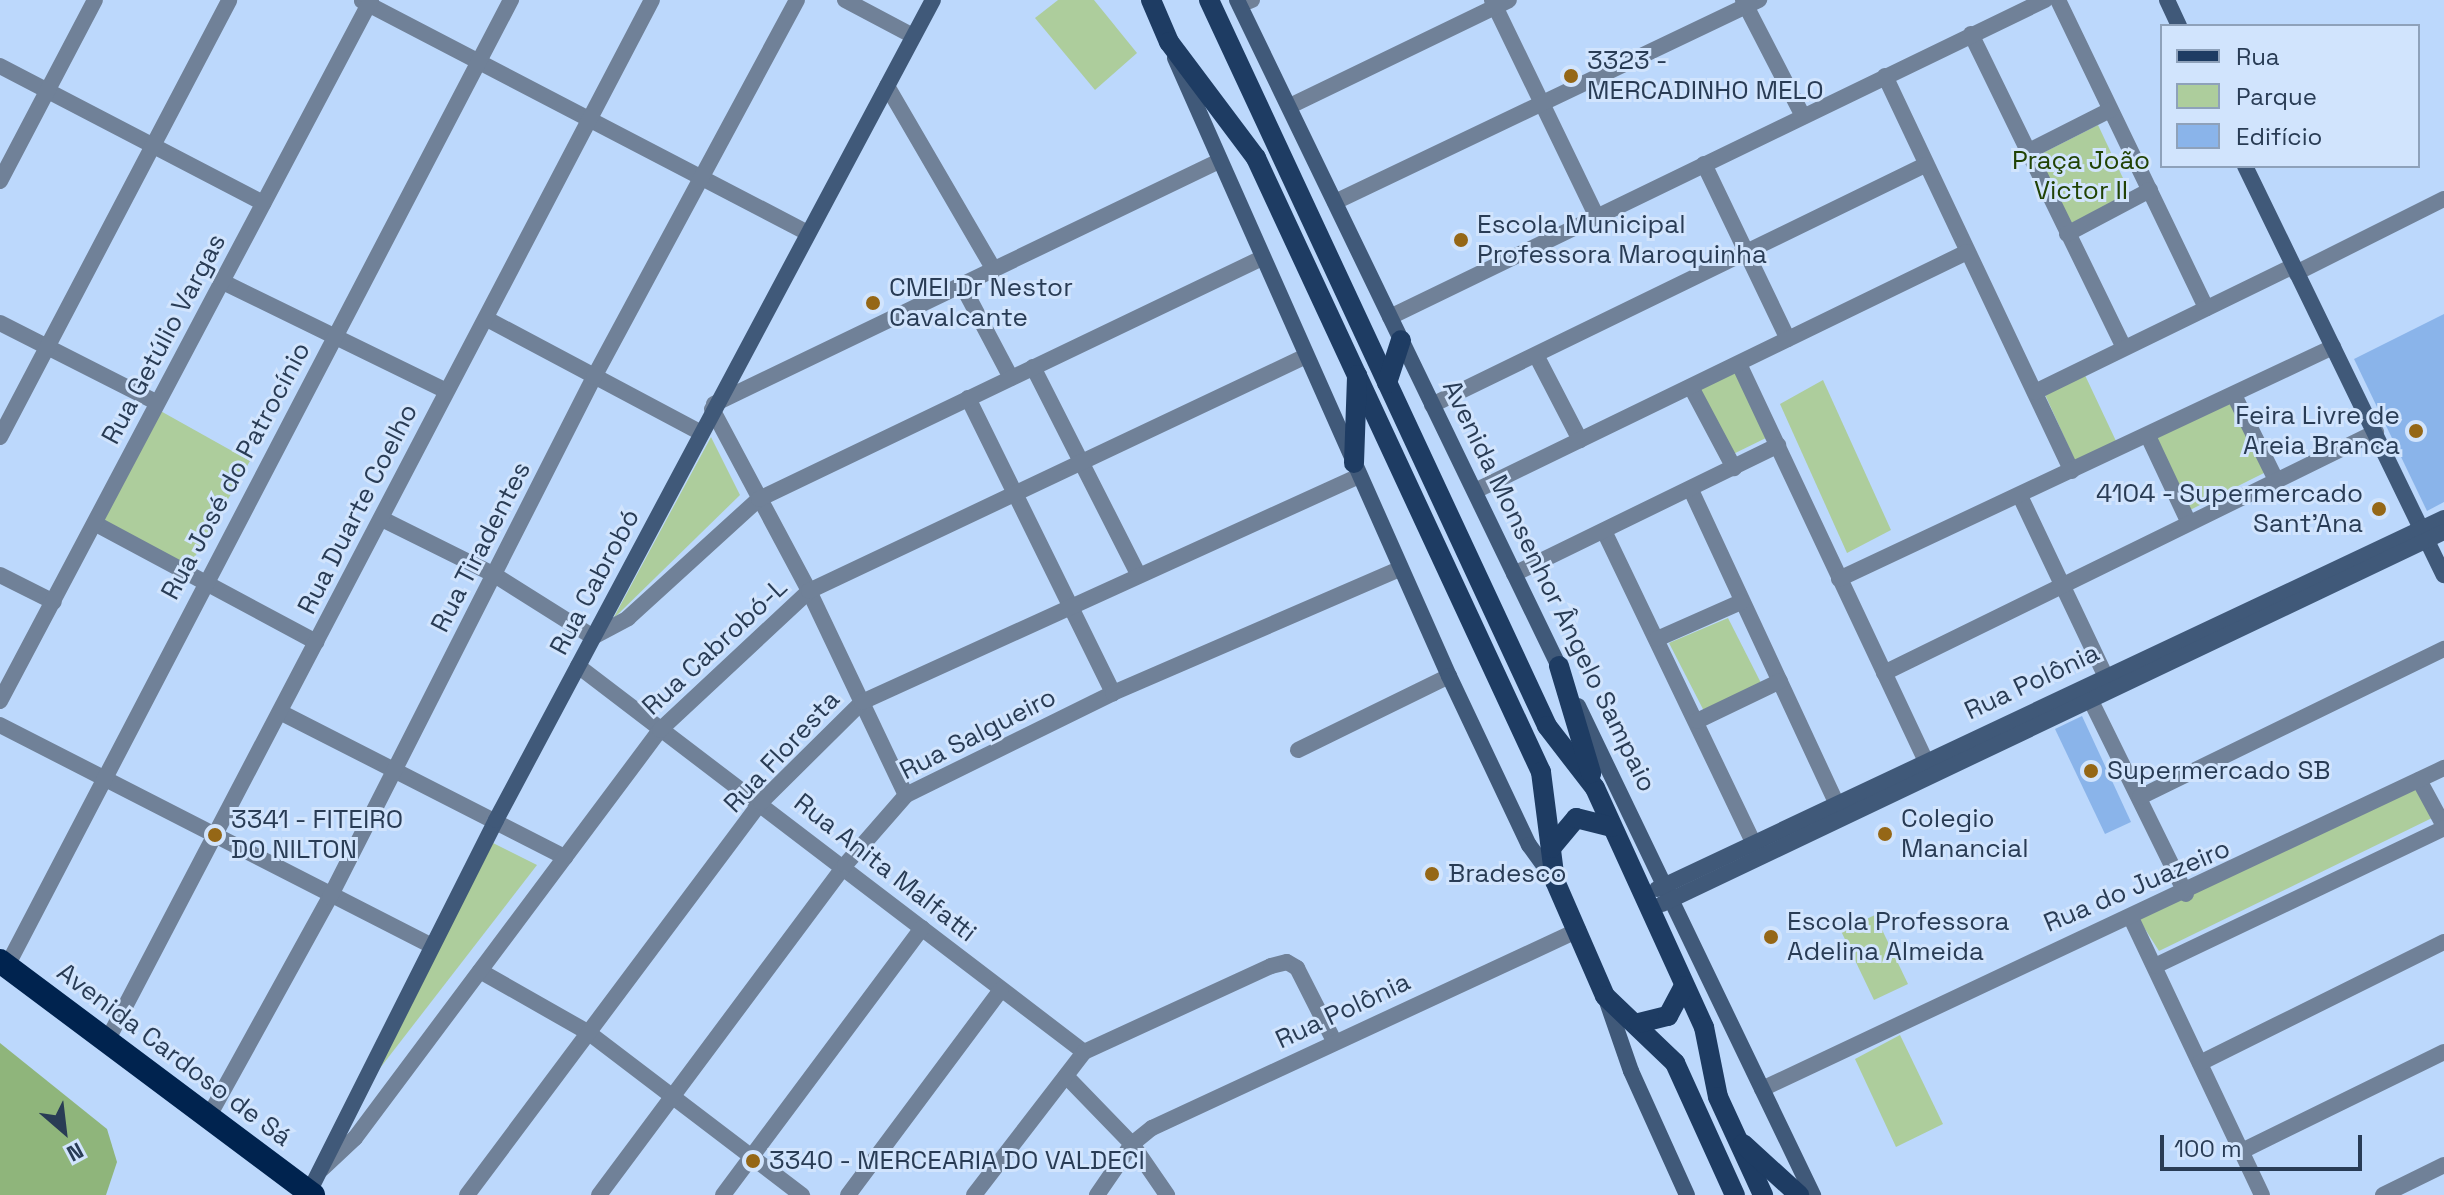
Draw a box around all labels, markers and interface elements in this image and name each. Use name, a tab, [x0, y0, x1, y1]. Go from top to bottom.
legend	[2160, 24, 2420, 168]
text: Rua	[2236, 41, 2280, 72]
place label: 3323 - MERCADINHO MELO	[1587, 45, 1824, 106]
marker: 3323 - MERCADINHO MELO	[1562, 67, 1580, 85]
text: Parque	[2236, 81, 2317, 112]
text: Edifício	[2236, 121, 2322, 152]
park label: Praça João Victor II	[2012, 145, 2150, 206]
place label: Escola Municipal Professora Maroquinha	[1477, 209, 1767, 270]
street label: Rua Getúlio Vargas	[95, 228, 233, 450]
marker: Escola Municipal Professora Maroquinha	[1452, 231, 1470, 249]
place label: CMEI Dr Nestor Cavalcante	[889, 272, 1073, 334]
marker: CMEI Dr Nestor Cavalcante	[864, 294, 882, 312]
street label: Rua José do Patrocínio	[155, 337, 317, 605]
street label: Avenida Monsenhor Ângelo Sampaio	[1435, 375, 1663, 797]
street label: Rua Duarte Coelho	[291, 399, 425, 619]
place label: Feira Livre de Areia Branca	[2235, 400, 2400, 462]
marker: Feira Livre de Areia Branca	[2407, 422, 2425, 440]
street label: Rua Tiradentes	[425, 456, 537, 638]
place label: 4104 - Supermercado Sant'Ana	[2095, 478, 2363, 540]
marker: 4104 - Supermercado Sant'Ana	[2370, 500, 2388, 518]
street label: Rua Cabrobó	[544, 504, 646, 660]
street label: Rua Cabrobó-L	[636, 572, 794, 722]
street label: Rua Polônia	[1960, 637, 2104, 727]
street label: Rua Salgueiro	[895, 681, 1061, 787]
street label: Rua Floresta	[718, 685, 846, 819]
place label: Supermercado SB	[2107, 755, 2331, 787]
marker: Supermercado SB	[2082, 762, 2100, 780]
street label: Rua Anita Malfatti	[788, 787, 982, 949]
place label: Colegio Manancial	[1901, 803, 2029, 864]
place label: 3341 - FITEIRO DO NILTON	[231, 804, 405, 866]
marker: Colegio Manancial	[1876, 825, 1894, 843]
marker: 3341 - FITEIRO DO NILTON	[206, 826, 224, 844]
street label: Rua do Juazeiro	[2039, 833, 2235, 939]
place label: Bradesco	[1448, 858, 1567, 890]
marker: Bradesco	[1423, 865, 1441, 883]
place label: Escola Professora Adelina Almeida	[1787, 906, 2010, 968]
marker: Escola Professora Adelina Almeida	[1762, 928, 1780, 946]
street label: Avenida Cardoso de Sá	[51, 957, 297, 1153]
street label: Rua Polônia	[1271, 966, 1415, 1056]
north arrow	[24, 1091, 104, 1171]
scale bar	[2164, 1119, 2366, 1169]
text: 100 m	[2174, 1133, 2242, 1164]
text: N	[62, 1136, 88, 1168]
place label: 3340 - MERCEARIA DO VALDECI	[769, 1145, 1147, 1177]
marker: 3340 - MERCEARIA DO VALDECI	[744, 1152, 762, 1170]

